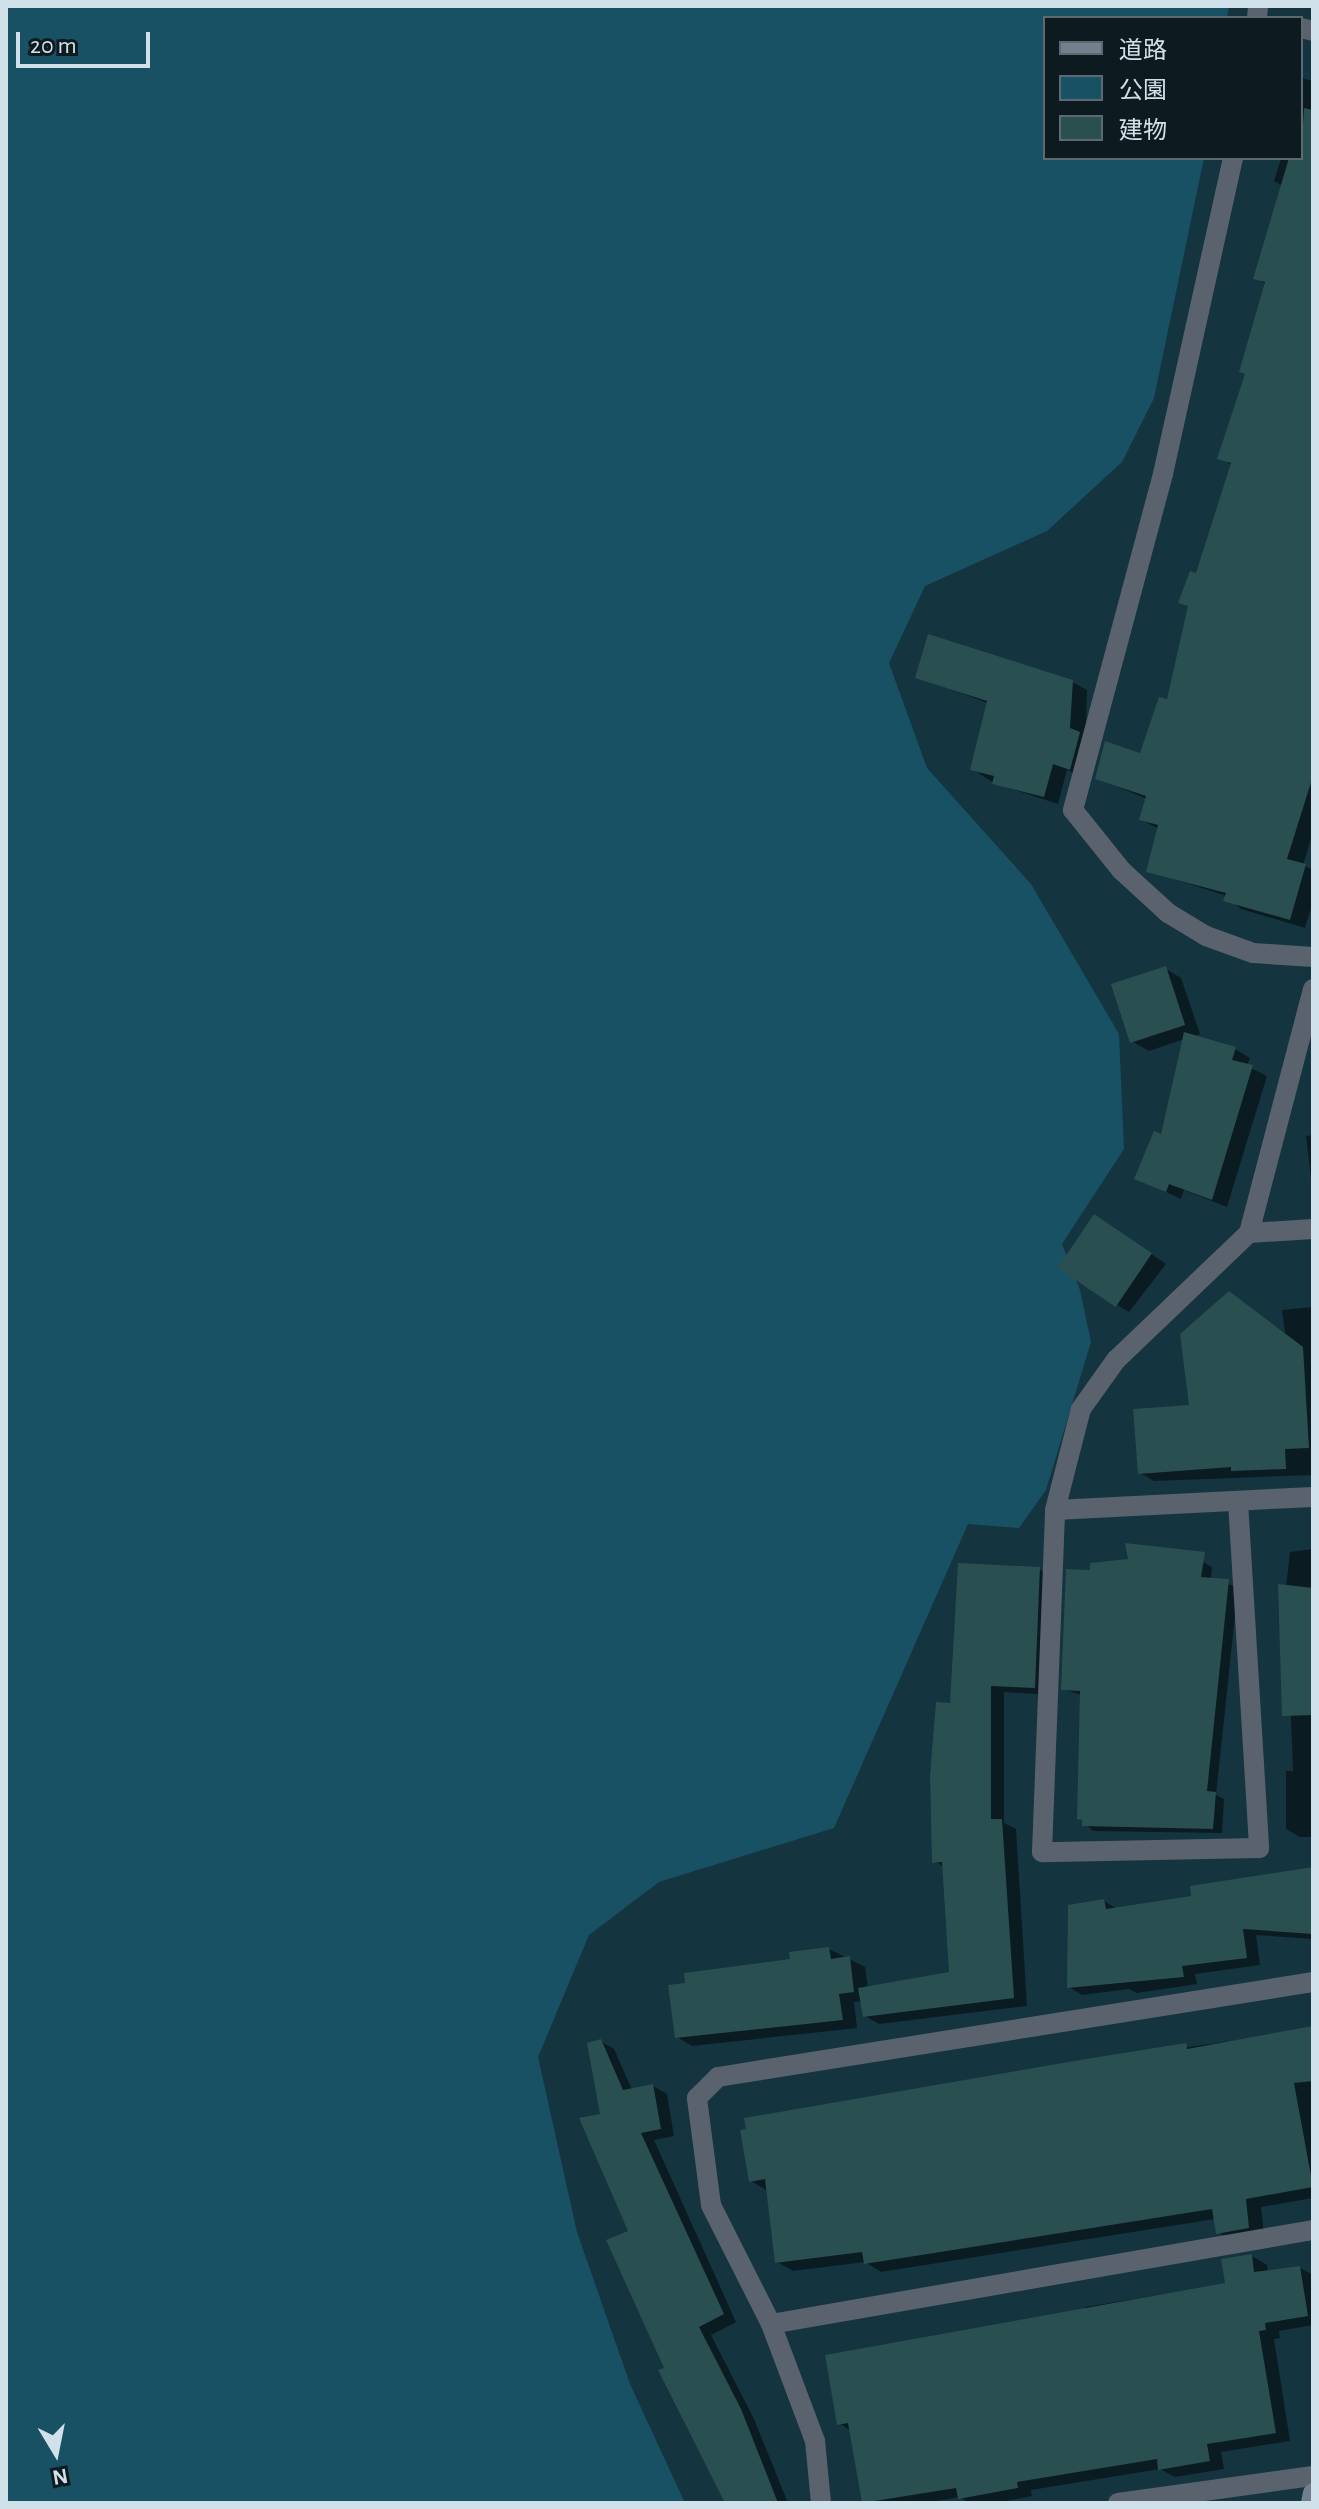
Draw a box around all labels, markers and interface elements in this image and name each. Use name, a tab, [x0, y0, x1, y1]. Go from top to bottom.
scale bar	[20, 16, 154, 66]
legend	[1043, 16, 1303, 160]
text: 20 m	[30, 34, 77, 58]
text: 道路	[1119, 39, 1167, 63]
text: 公園	[1119, 79, 1167, 103]
text: 建物	[1119, 119, 1167, 143]
north arrow	[16, 2413, 96, 2493]
text: N	[51, 2464, 70, 2489]

